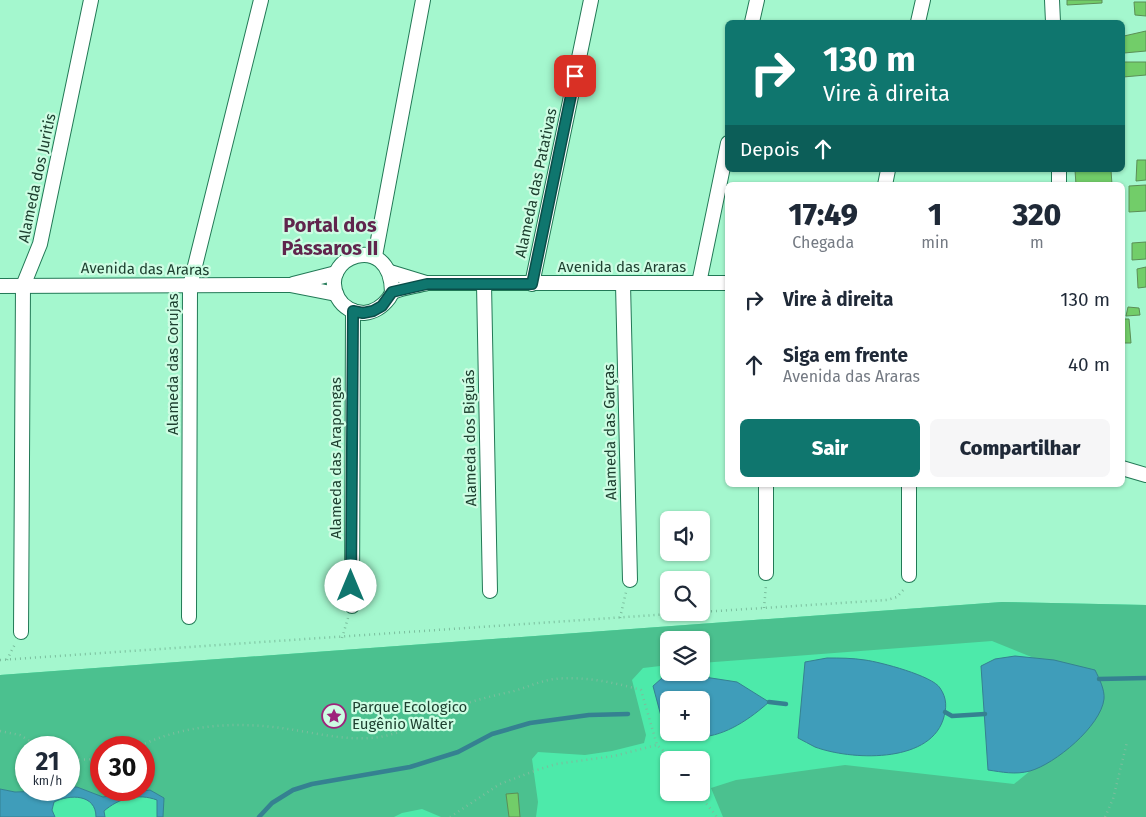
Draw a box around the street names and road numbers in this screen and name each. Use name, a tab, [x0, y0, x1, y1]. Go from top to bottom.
street label: Alameda das Patativas	[511, 107, 561, 259]
street label: Alameda dos Juritis	[14, 112, 60, 244]
street label: Avenida das Araras	[558, 258, 686, 276]
street label: Avenida das Araras	[81, 259, 209, 279]
street label: Alameda das Corujas	[164, 293, 182, 435]
street label: Alameda das Garças	[600, 364, 620, 500]
street label: Alameda dos Biguás	[460, 370, 480, 506]
street label: Alameda das Arapongas	[327, 377, 345, 539]

